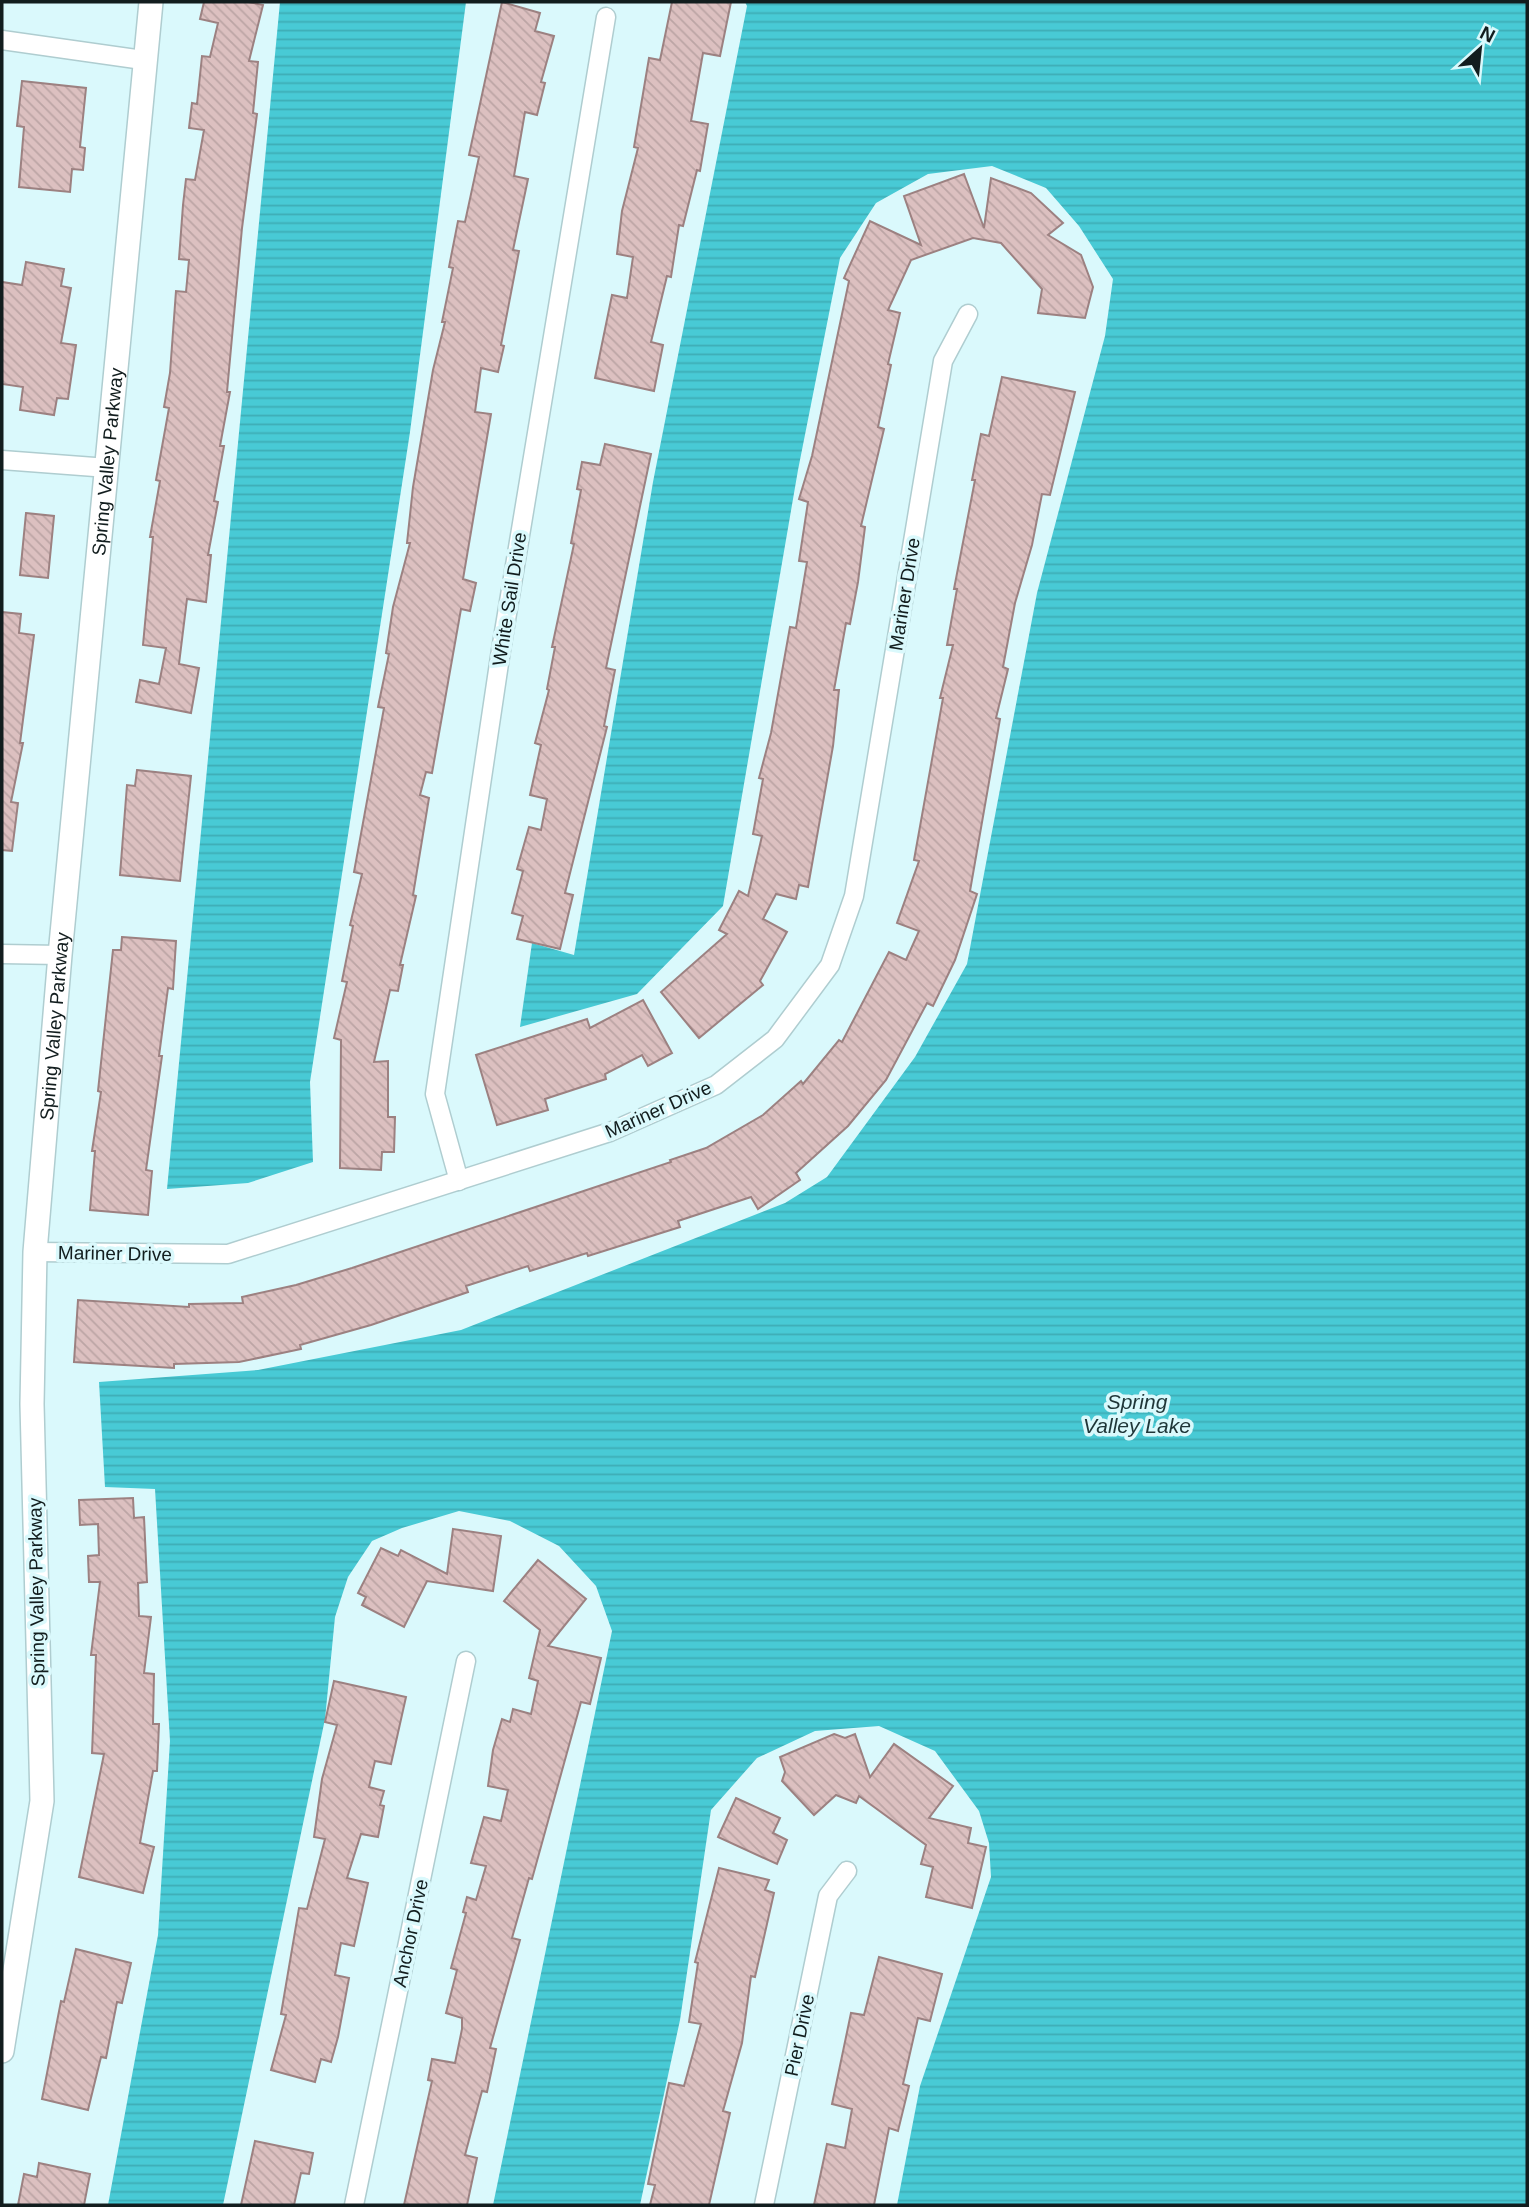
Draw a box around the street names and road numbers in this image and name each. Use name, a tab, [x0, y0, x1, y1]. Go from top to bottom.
street label: Spring Valley Parkway	[88, 366, 127, 557]
street label: White Sail Drive	[489, 531, 530, 667]
street label: Mariner Drive	[885, 536, 924, 652]
street label: Spring Valley Parkway	[36, 931, 73, 1121]
street label: Mariner Drive	[602, 1077, 715, 1142]
street label: Mariner Drive	[58, 1242, 172, 1265]
street label: Spring Valley Parkway	[24, 1497, 49, 1687]
street label: Anchor Drive	[389, 1877, 432, 1989]
street label: Pier Drive	[781, 1992, 818, 2078]

